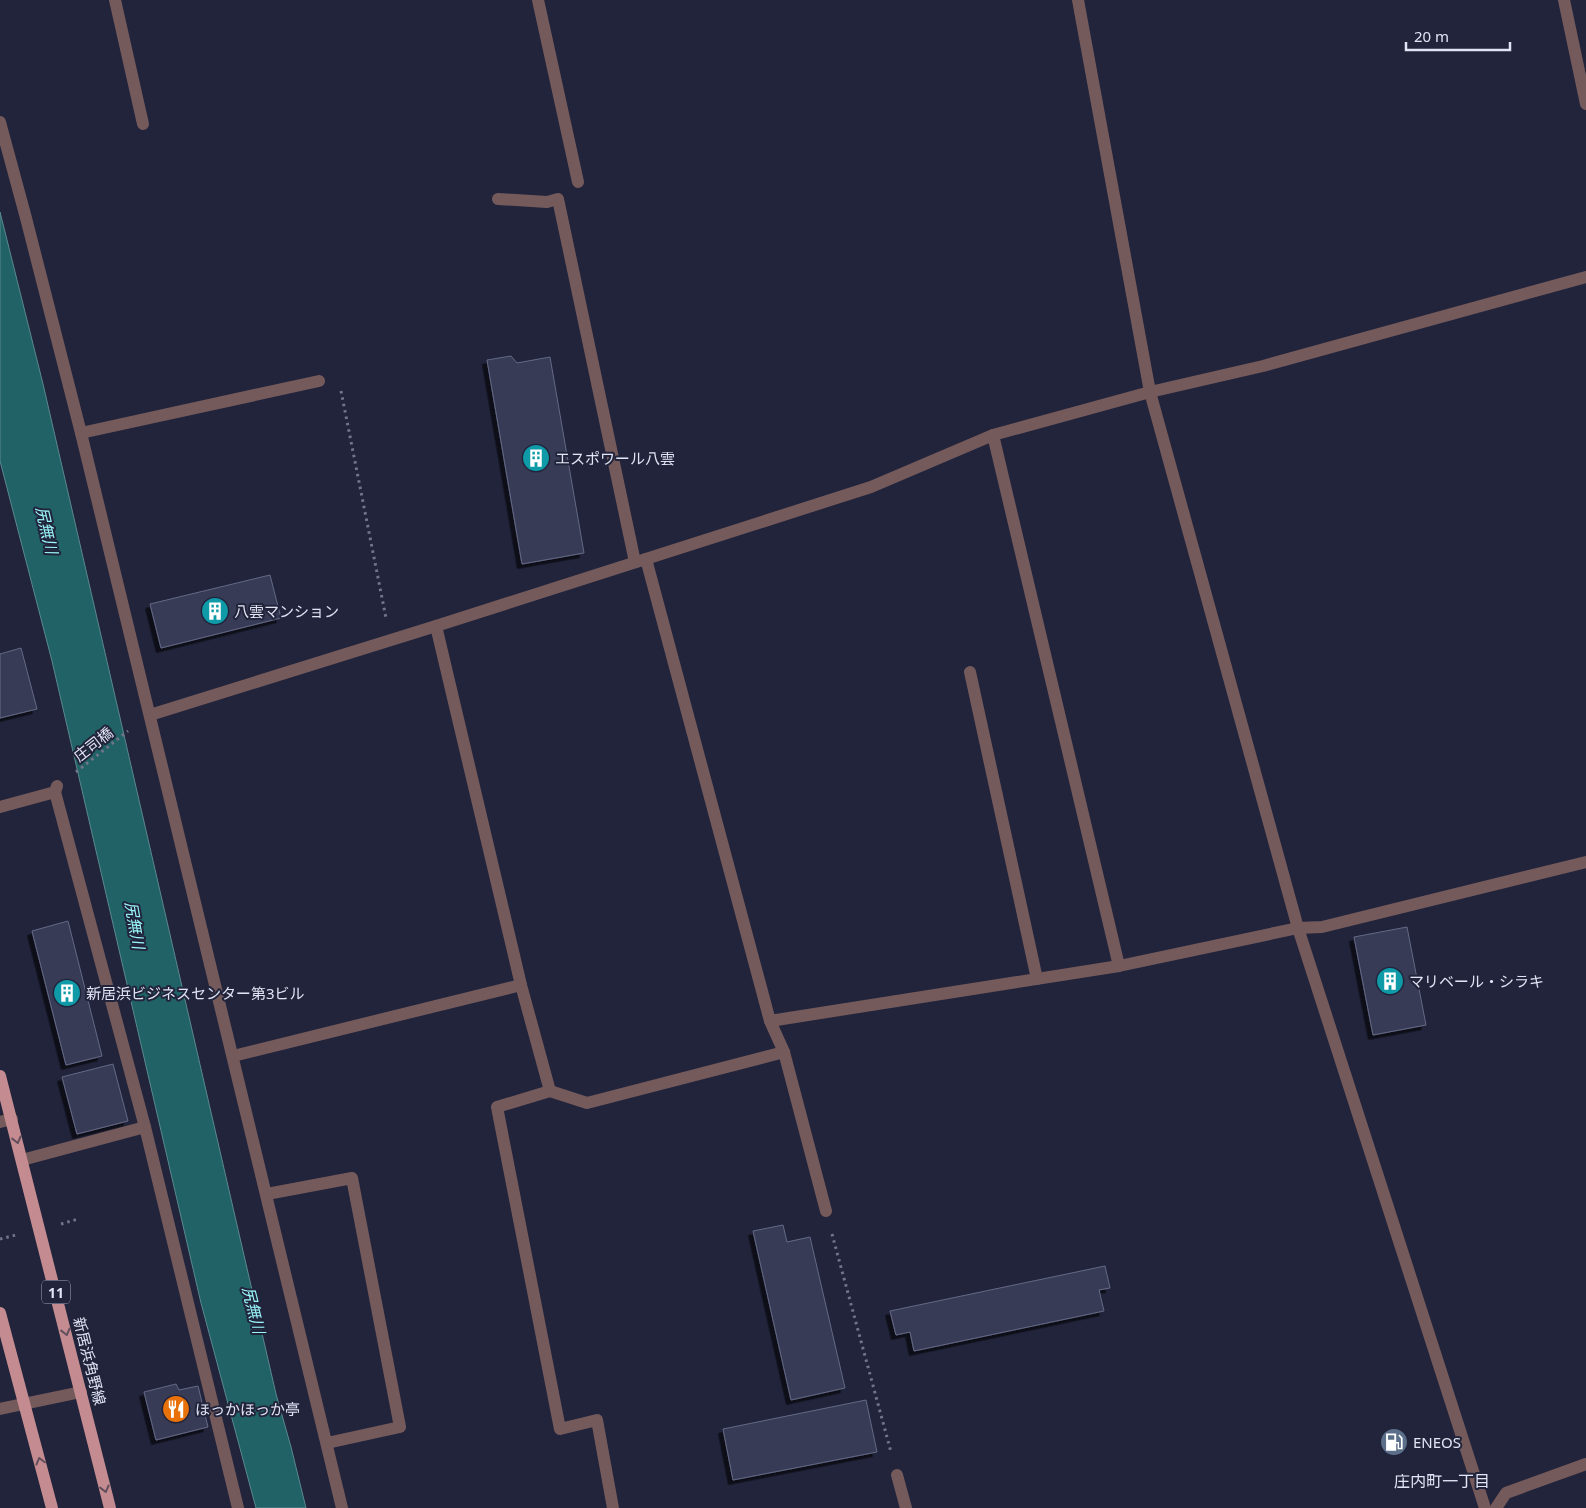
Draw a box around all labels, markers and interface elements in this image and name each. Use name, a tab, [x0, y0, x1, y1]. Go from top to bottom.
scale bar	[1406, 20, 1510, 52]
text: 20 m	[1414, 26, 1449, 46]
building icon: エスポワール八雲	[521, 443, 551, 473]
place label: エスポワール八雲	[555, 448, 675, 468]
water label: 尻無川	[31, 504, 64, 558]
building icon: 八雲マンション	[200, 596, 230, 626]
place label: 八雲マンション	[234, 601, 339, 621]
street label: 庄司橋	[69, 722, 117, 766]
water label: 尻無川	[120, 899, 150, 953]
building icon: マリベール・シラキ	[1375, 966, 1405, 996]
place label: マリベール・シラキ	[1409, 971, 1544, 991]
building icon: 新居浜ビジネスセンター第3ビル	[52, 978, 82, 1008]
place label: 新居浜ビジネスセンター第3ビル	[86, 983, 305, 1003]
one-way arrow	[11, 1136, 22, 1145]
road number: 11	[42, 1280, 70, 1304]
water label: 尻無川	[238, 1284, 271, 1338]
street label: 新居浜角野線	[69, 1315, 111, 1407]
one-way arrow	[60, 1327, 71, 1336]
restaurant icon: ほっかほっか亭	[161, 1394, 191, 1424]
place label: ほっかほっか亭	[195, 1399, 300, 1419]
fuel station icon: ENEOS	[1379, 1427, 1409, 1457]
place label: ENEOS	[1413, 1432, 1461, 1452]
one-way arrow	[35, 1456, 46, 1465]
district label: 庄内町一丁目	[1394, 1470, 1490, 1492]
one-way arrow	[99, 1485, 110, 1494]

